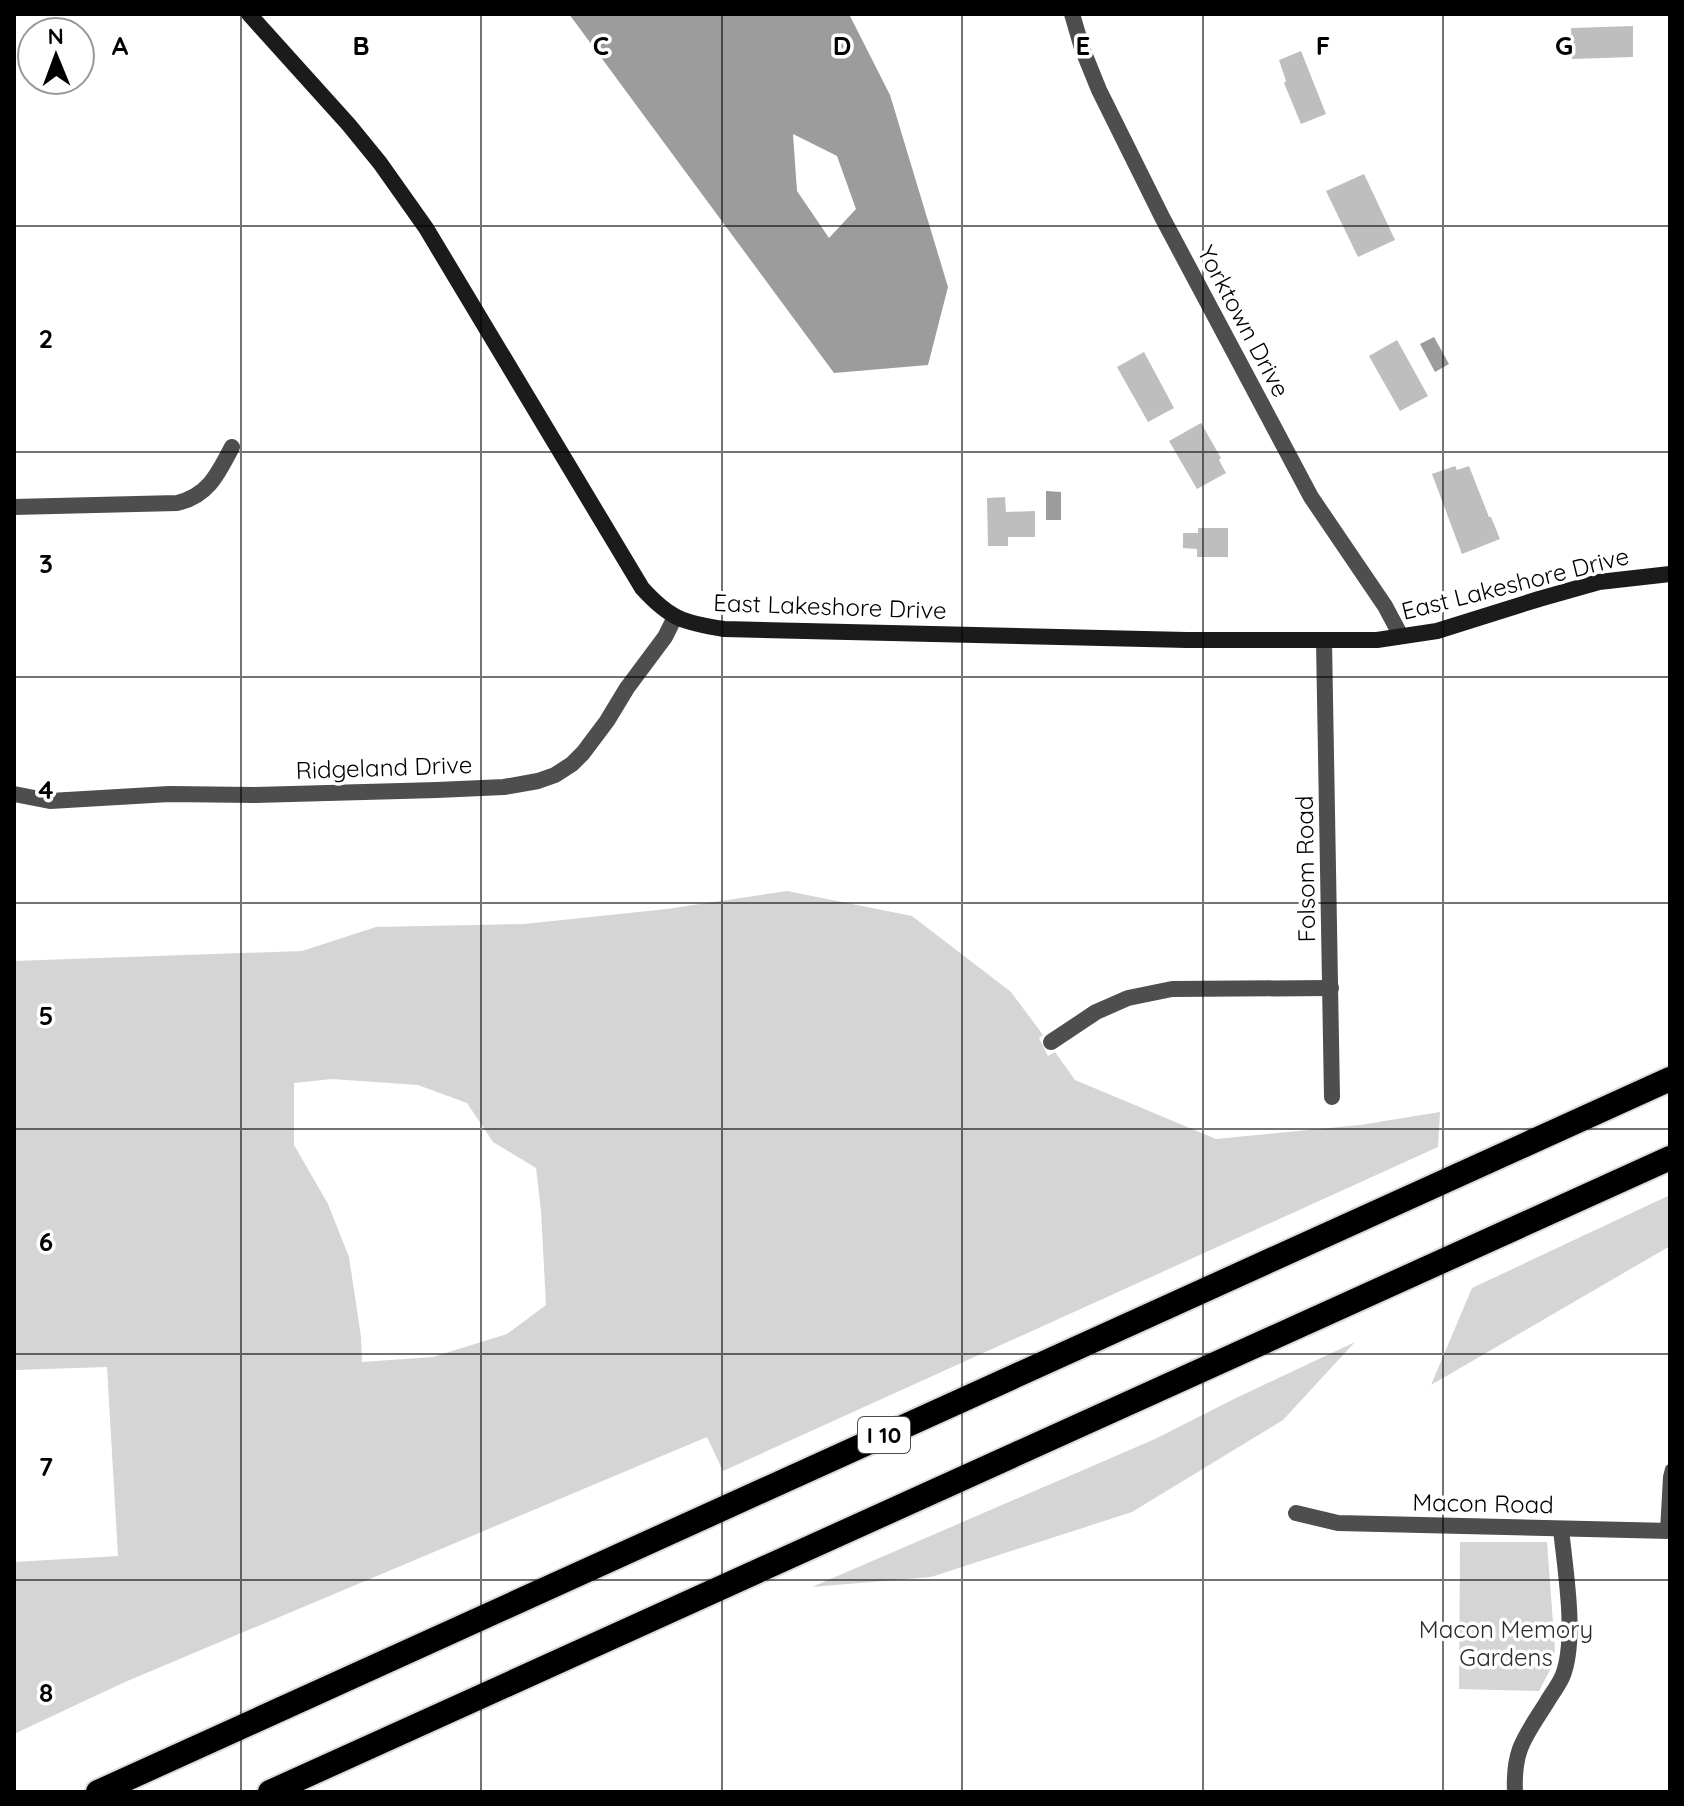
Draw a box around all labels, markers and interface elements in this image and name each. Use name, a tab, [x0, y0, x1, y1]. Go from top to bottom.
north arrow	[16, 16, 96, 96]
text: N	[47, 22, 64, 50]
text: A	[112, 29, 129, 62]
text: B	[352, 29, 370, 62]
text: C	[593, 29, 609, 62]
text: D	[833, 29, 851, 62]
text: E	[1076, 29, 1090, 62]
text: F	[1316, 29, 1330, 62]
text: G	[1555, 29, 1573, 62]
street label: Yorktown Drive	[1191, 240, 1297, 402]
text: 2	[39, 322, 53, 355]
street label: East Lakeshore Drive	[1398, 540, 1632, 626]
text: 3	[39, 547, 53, 580]
street label: East Lakeshore Drive	[713, 587, 947, 625]
street label: Ridgeland Drive	[295, 749, 473, 785]
text: 4	[38, 773, 54, 806]
street label: Folsom Road	[1289, 795, 1321, 943]
text: 5	[39, 999, 53, 1032]
text: 6	[39, 1225, 53, 1258]
road number: I 10	[858, 1417, 910, 1453]
text: 7	[39, 1450, 53, 1483]
street label: Macon Road	[1412, 1487, 1554, 1519]
park label: Macon Memory Gardens	[1419, 1614, 1593, 1672]
text: 8	[39, 1676, 53, 1709]

